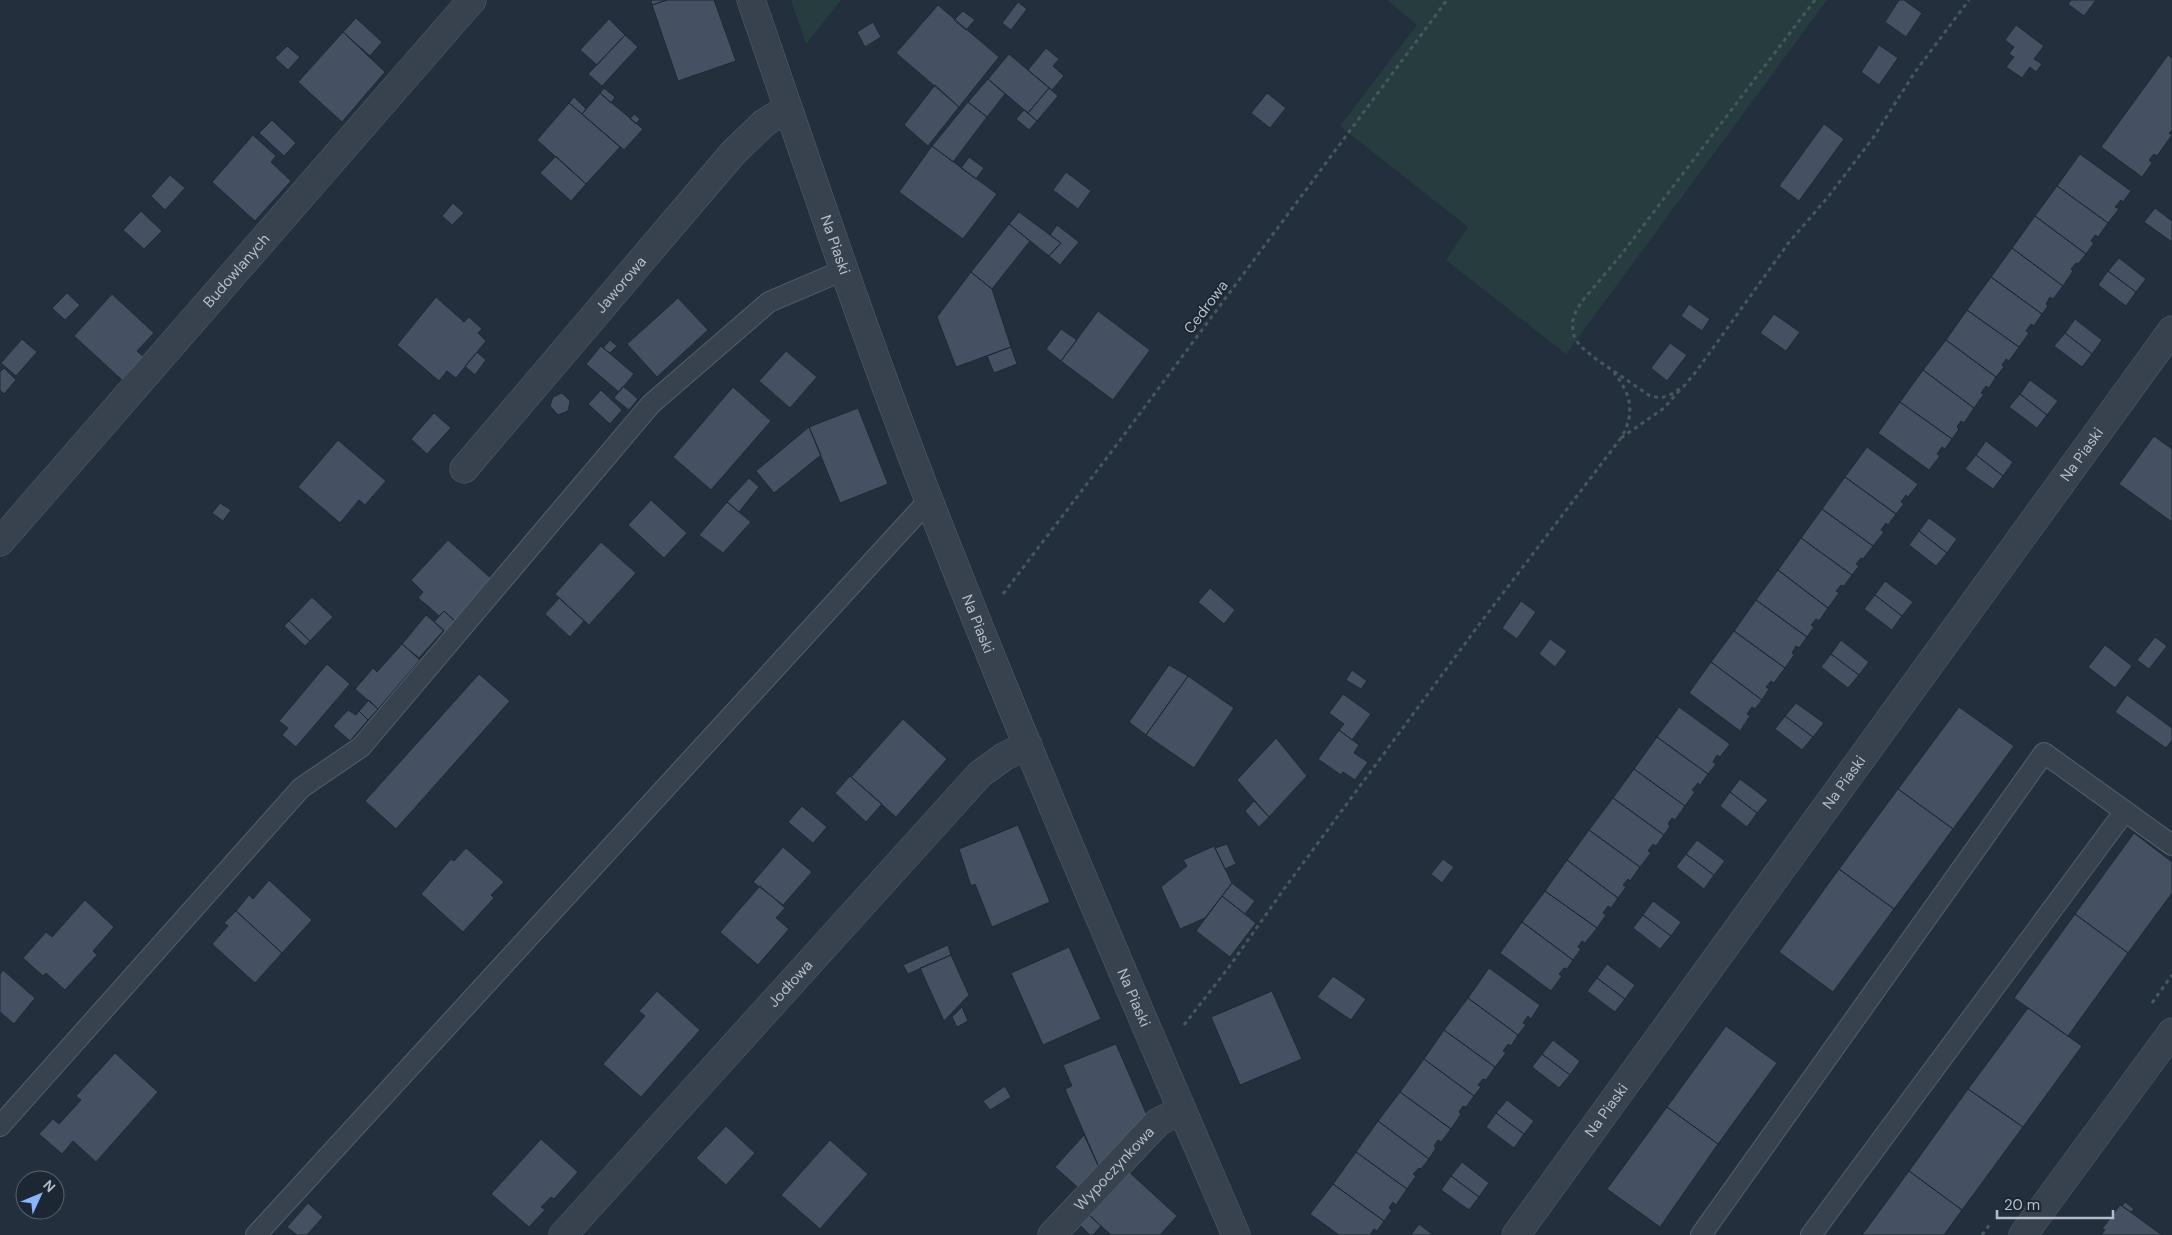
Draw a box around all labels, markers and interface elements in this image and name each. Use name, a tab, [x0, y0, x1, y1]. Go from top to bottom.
street label: Na Piaski	[816, 212, 855, 277]
street label: Budowlanych	[199, 229, 274, 312]
street label: Jaworowa	[591, 252, 651, 317]
street label: Cedrowa	[1179, 276, 1233, 338]
street label: Na Piaski	[2056, 424, 2108, 485]
street label: Na Piaski	[957, 592, 999, 656]
street label: Na Piaski	[1818, 752, 1870, 813]
street label: Jodłowa	[764, 956, 817, 1012]
street label: Na Piaski	[1112, 965, 1155, 1030]
street label: Na Piaski	[1580, 1079, 1633, 1141]
street label: Wypoczynkowa	[1070, 1122, 1159, 1215]
north arrow	[15, 1170, 65, 1220]
text: N	[39, 1176, 59, 1196]
scale bar	[1997, 1188, 2113, 1220]
text: 20 m	[2004, 1195, 2040, 1215]

